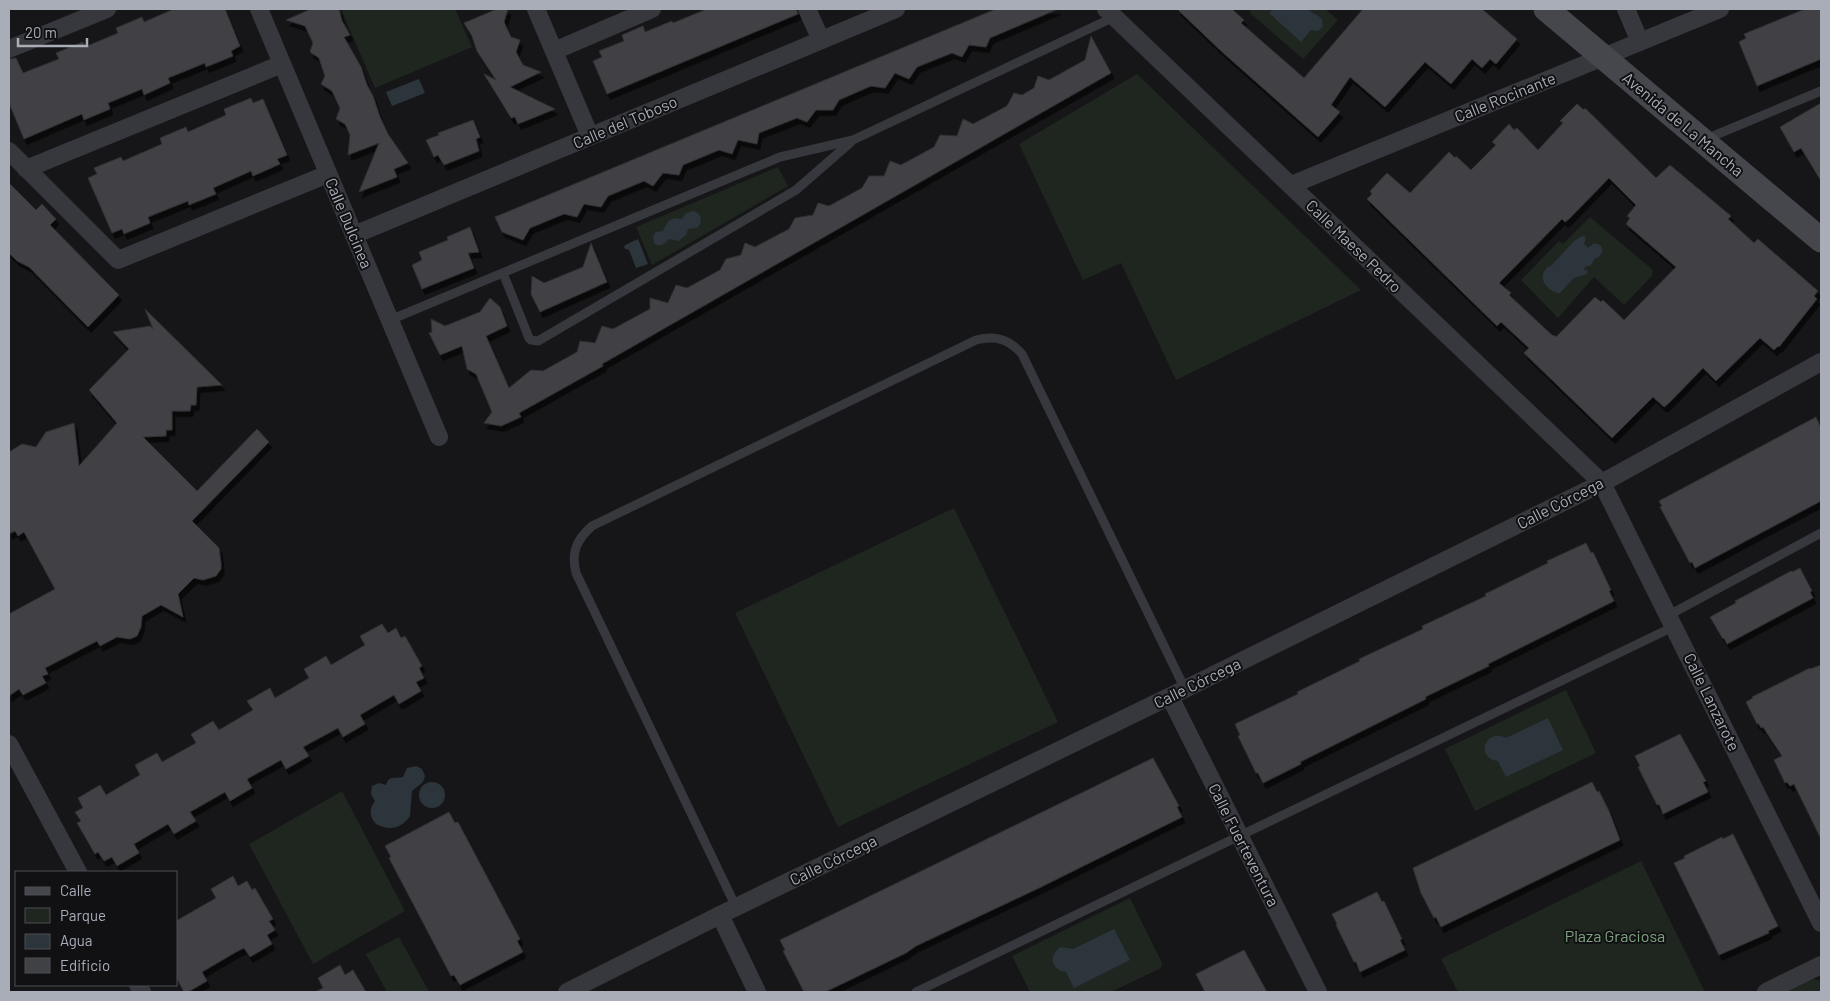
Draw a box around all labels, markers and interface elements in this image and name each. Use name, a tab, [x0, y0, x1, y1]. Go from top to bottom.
scale bar	[18, 15, 86, 47]
text: 20 m	[25, 23, 57, 41]
street label: Avenida de La Mancha	[1619, 67, 1748, 180]
street label: Calle Rocinante	[1452, 68, 1558, 125]
street label: Calle del Toboso	[570, 91, 680, 152]
street label: Calle Dulcinea	[322, 175, 377, 271]
street label: Calle Maese Pedro	[1303, 195, 1406, 296]
street label: Calle Córcega	[1513, 473, 1606, 532]
street label: Calle Lanzarote	[1681, 650, 1744, 754]
street label: Calle Córcega	[1150, 653, 1243, 712]
street label: Calle Fuerteventura	[1205, 780, 1284, 910]
street label: Calle Córcega	[786, 830, 879, 889]
legend	[15, 871, 178, 986]
text: Calle	[60, 881, 92, 899]
text: Parque	[60, 906, 106, 924]
park label: Plaza Graciosa	[1565, 926, 1665, 945]
text: Agua	[60, 931, 93, 949]
text: Edificio	[60, 956, 110, 974]

